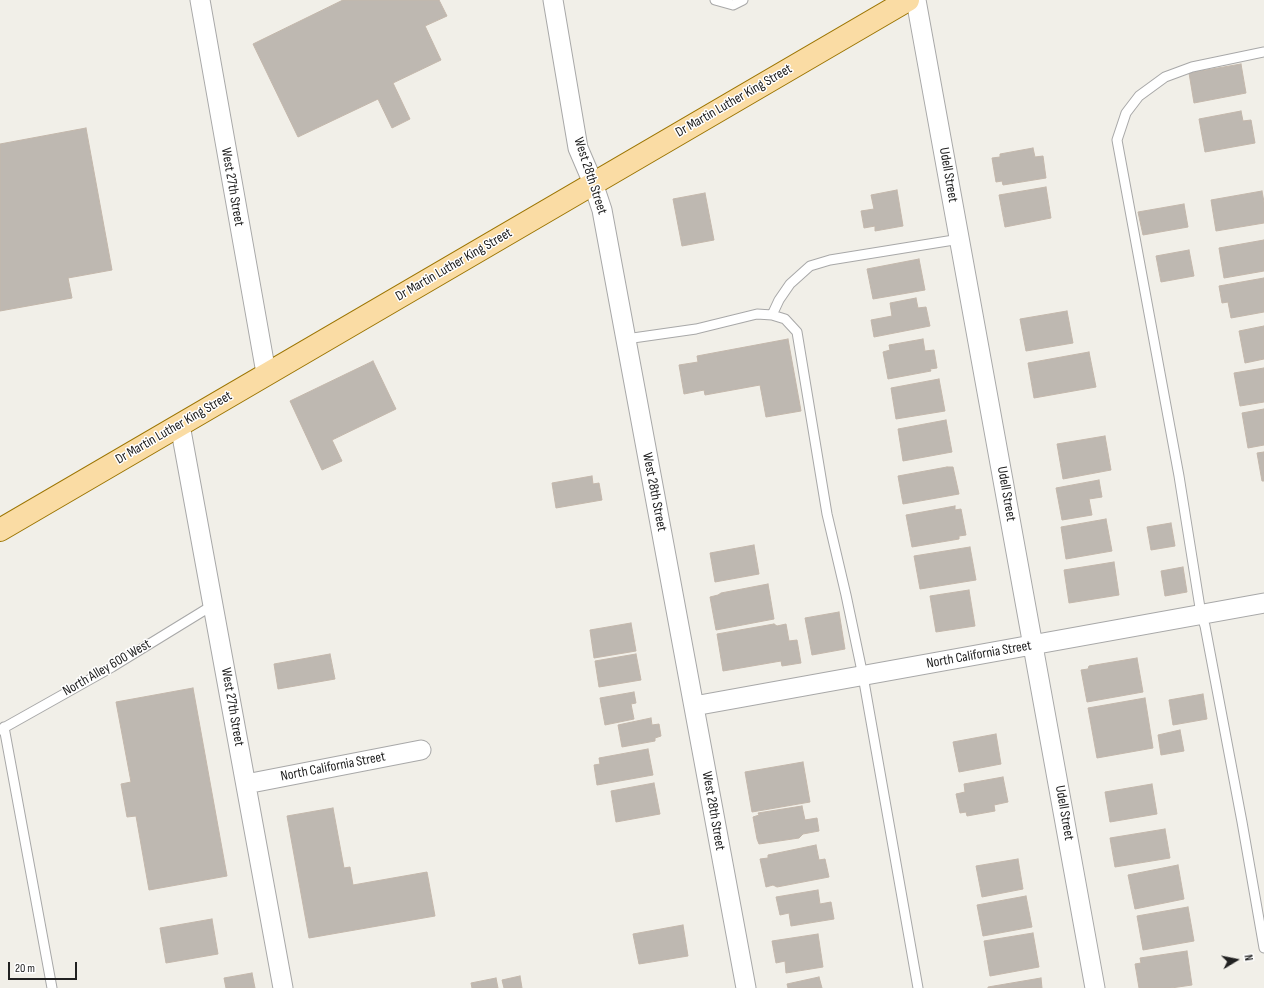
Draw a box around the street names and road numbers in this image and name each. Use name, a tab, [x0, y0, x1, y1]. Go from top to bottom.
street label: Dr Martin Luther King Street	[673, 61, 795, 141]
street label: West 28th Street	[570, 135, 610, 217]
street label: West 27th Street	[217, 146, 247, 228]
street label: Udell Street	[935, 146, 961, 204]
street label: Dr Martin Luther King Street	[393, 225, 515, 305]
street label: Dr Martin Luther King Street	[113, 388, 235, 468]
street label: West 28th Street	[638, 451, 670, 533]
street label: Udell Street	[993, 465, 1019, 523]
street label: North Alley 600 West	[60, 636, 154, 700]
street label: North California Street	[925, 637, 1033, 673]
street label: West 27th Street	[217, 666, 247, 748]
street label: North California Street	[279, 749, 387, 785]
street label: West 28th Street	[698, 770, 728, 852]
street label: Udell Street	[1051, 784, 1077, 842]

